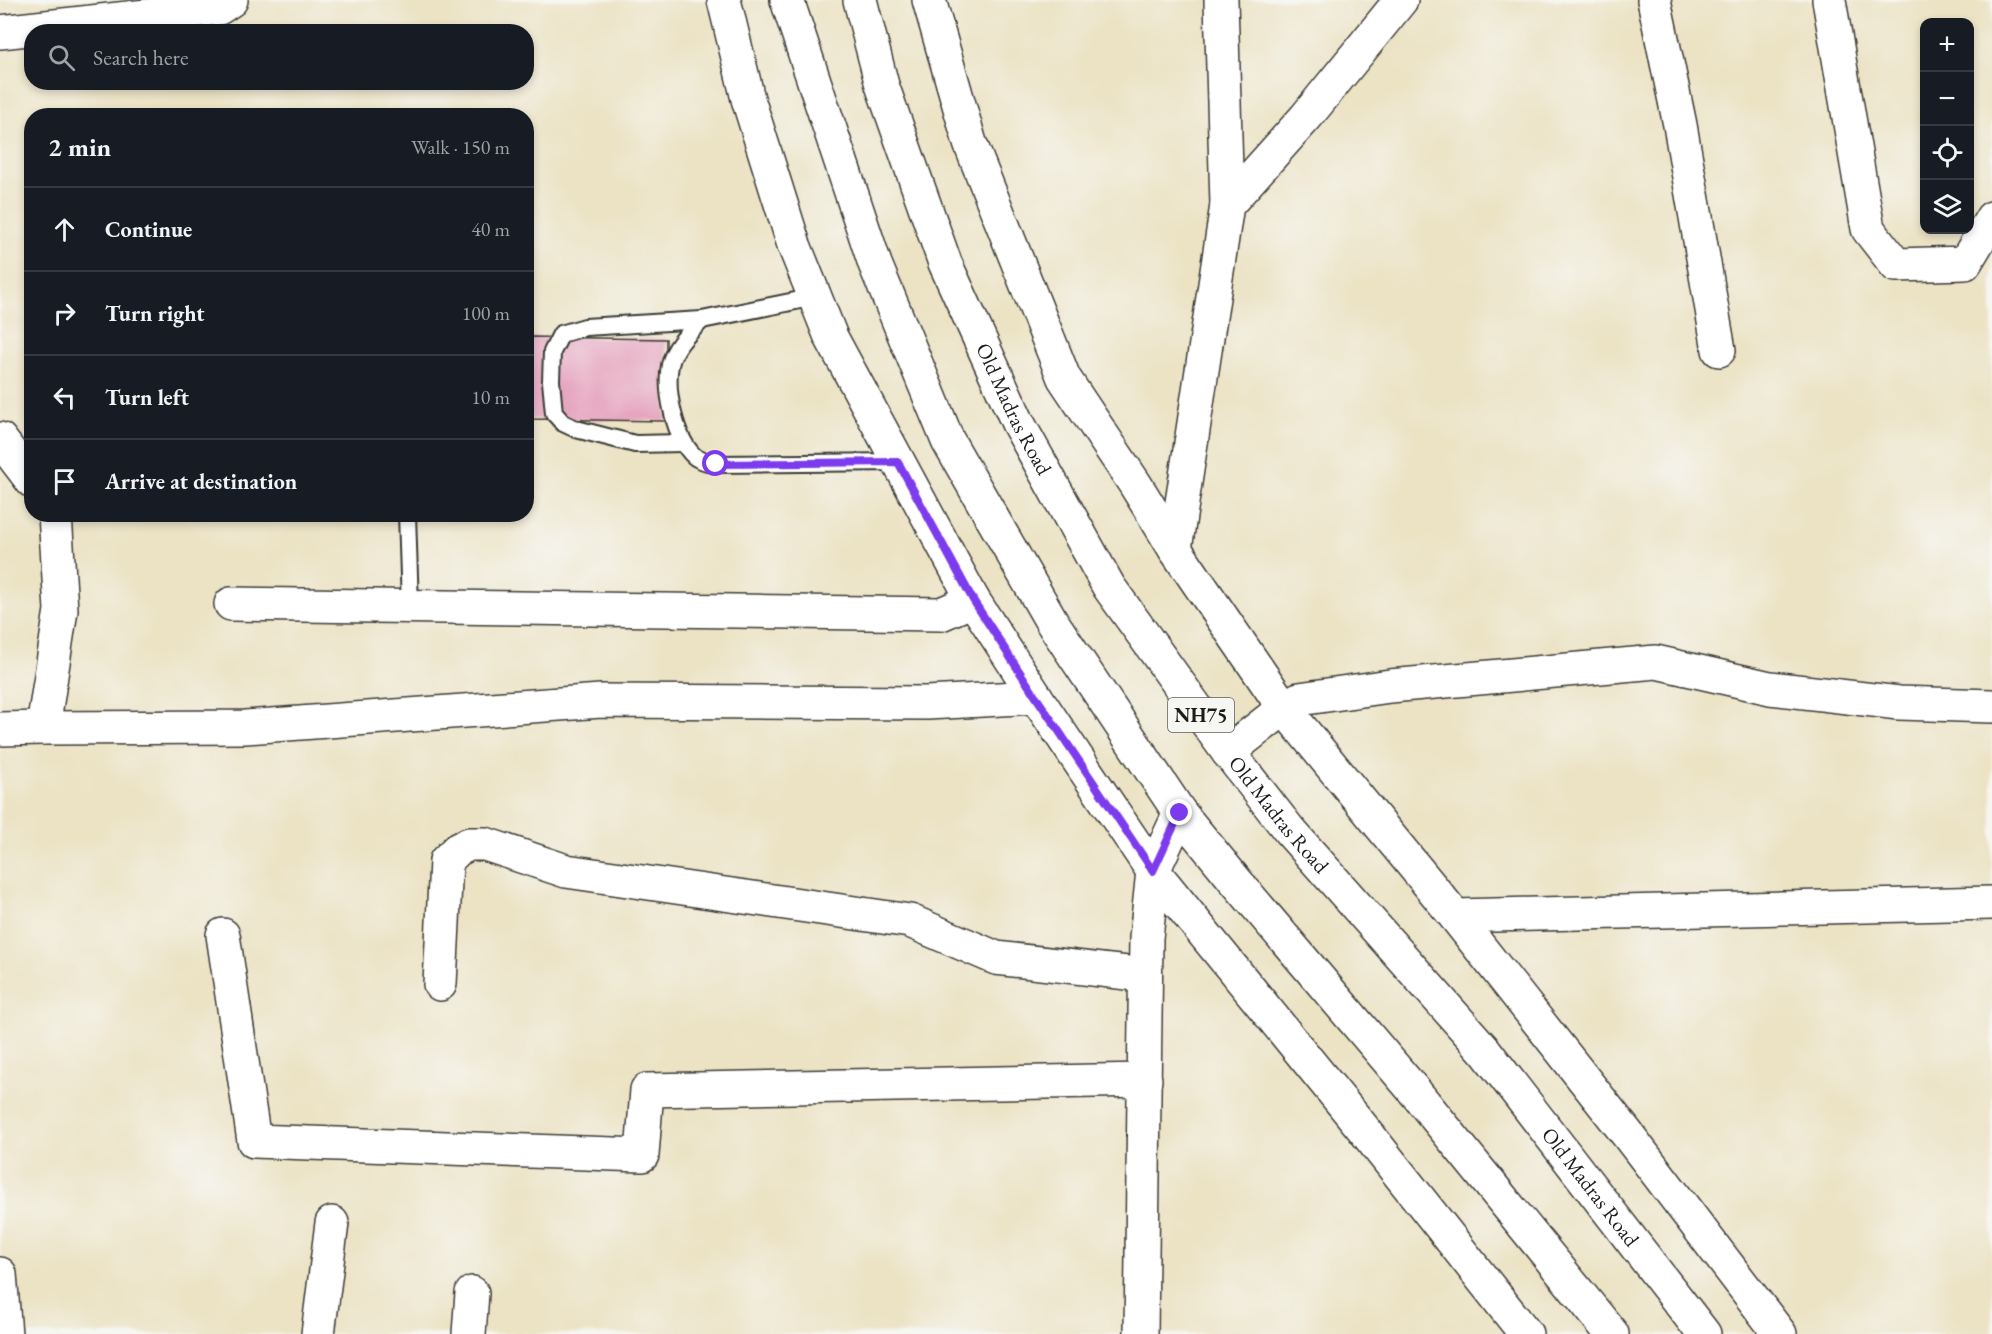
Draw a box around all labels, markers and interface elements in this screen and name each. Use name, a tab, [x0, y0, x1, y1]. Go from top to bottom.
map controls	[1920, 18, 1974, 234]
button: +	[1920, 18, 1974, 72]
search box	[24, 24, 534, 90]
icon: search	[45, 41, 78, 74]
text: Search here	[93, 43, 188, 72]
button: −	[1920, 72, 1974, 126]
button: locate	[1920, 126, 1974, 180]
text: 2 min	[48, 130, 111, 164]
text: Walk · 150 m	[411, 134, 510, 160]
button: layers	[1920, 180, 1974, 234]
icon: ahead	[48, 213, 81, 246]
text: Continue	[105, 215, 192, 244]
text: 40 m	[471, 216, 510, 242]
icon: right	[48, 297, 81, 330]
text: Turn right	[105, 299, 204, 328]
text: 100 m	[462, 300, 510, 326]
street label: Old Madras Road	[970, 339, 1058, 480]
icon: left	[48, 381, 81, 414]
text: Turn left	[105, 383, 189, 412]
text: 10 m	[471, 384, 510, 410]
route start	[702, 450, 728, 476]
icon: arrive	[48, 465, 81, 498]
text: Arrive at destination	[105, 467, 297, 496]
road number: NH75	[1168, 698, 1234, 732]
street label: Old Madras Road	[1223, 750, 1335, 879]
route end	[1166, 799, 1192, 825]
street label: Old Madras Road	[1536, 1122, 1646, 1252]

